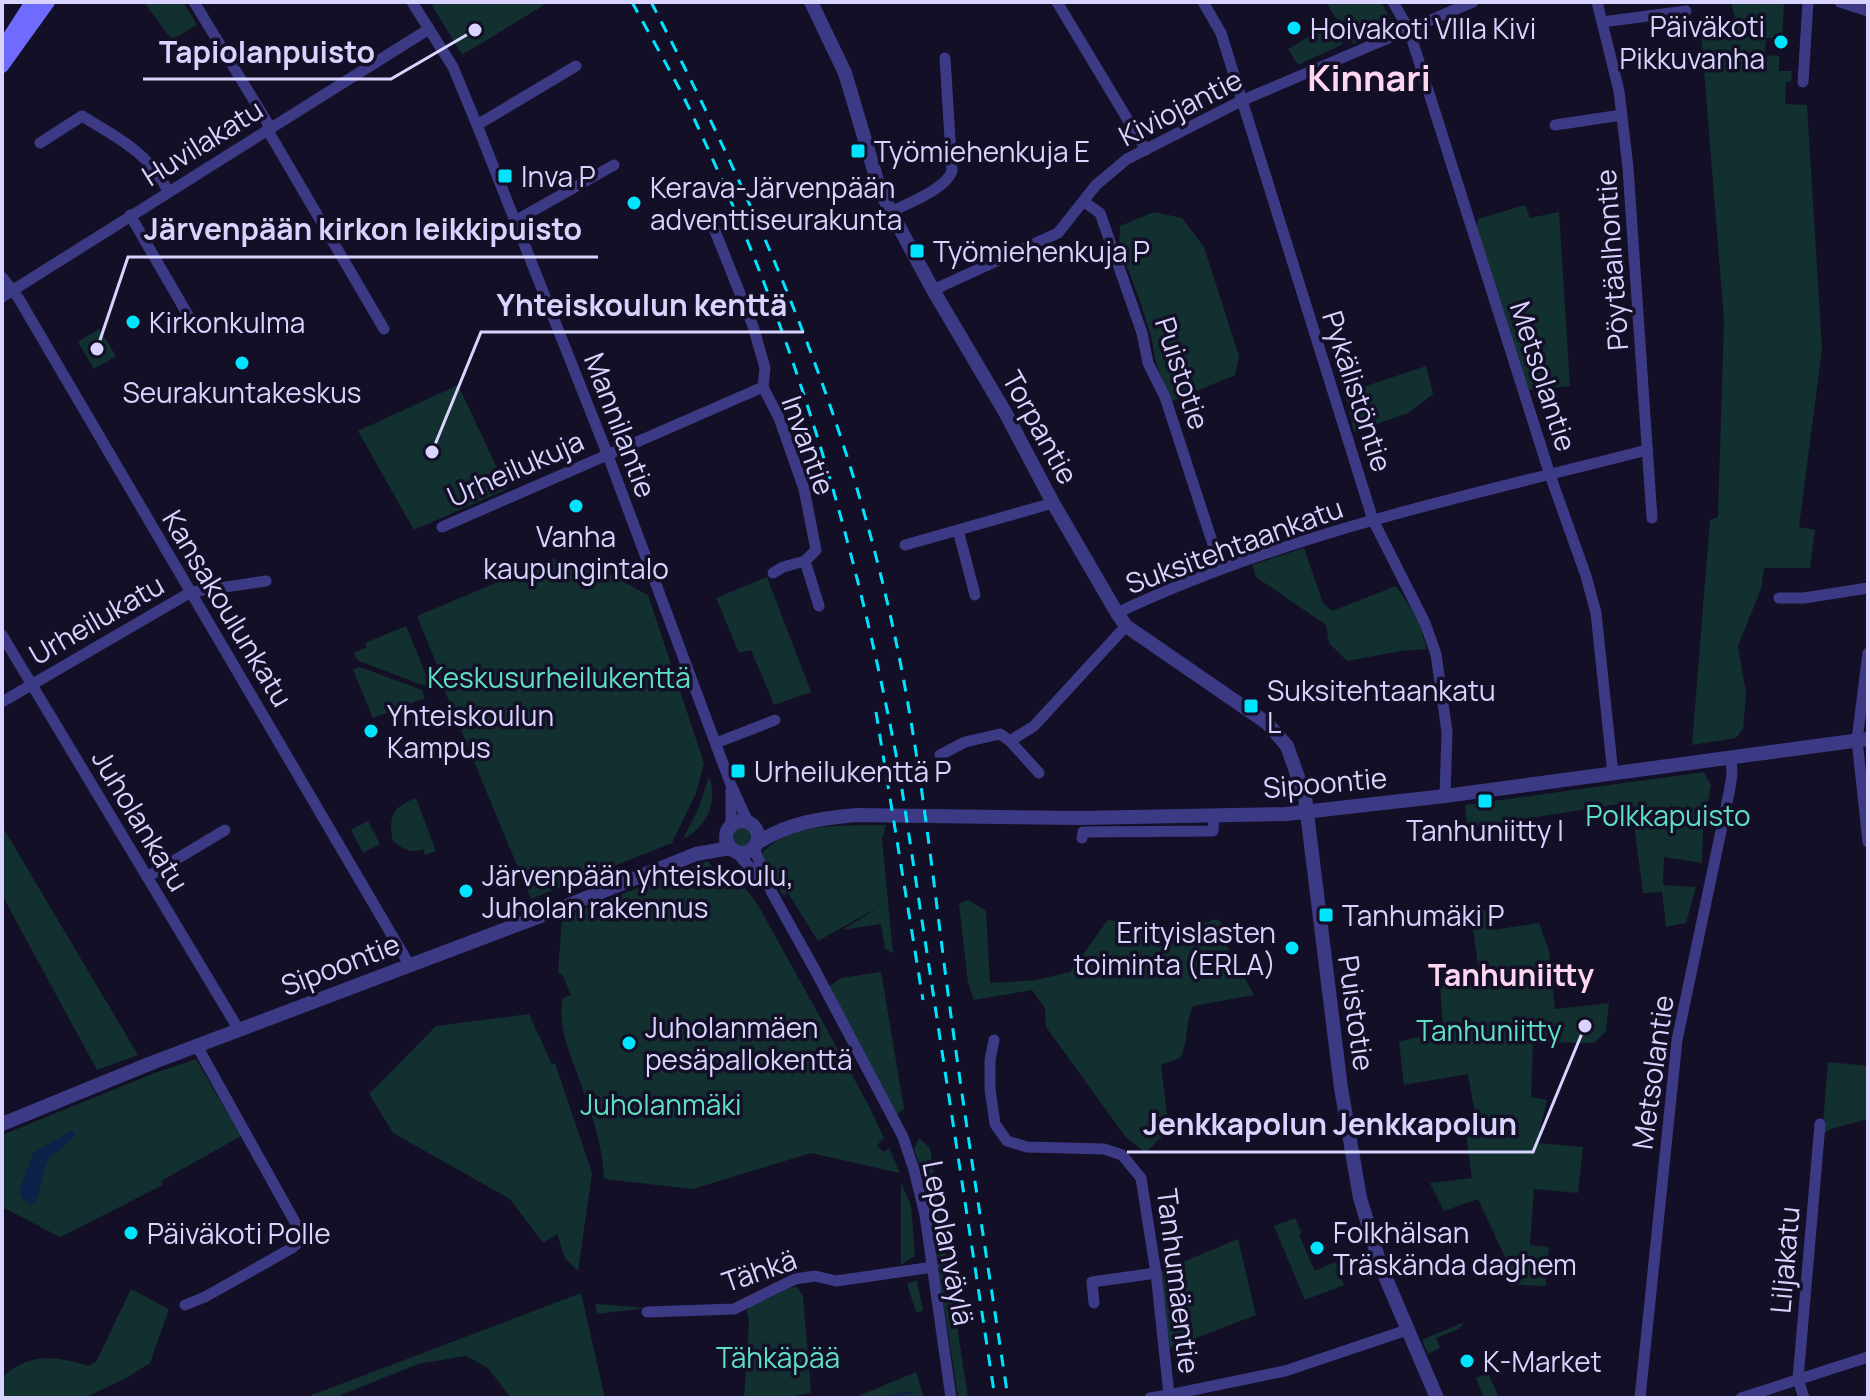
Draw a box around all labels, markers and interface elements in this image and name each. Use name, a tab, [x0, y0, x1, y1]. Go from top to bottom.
place label: Päiväkoti Pikkuvanha	[1619, 7, 1765, 77]
place label: Hoivakoti VIlla Kivi	[1310, 9, 1536, 47]
marker: Hoivakoti VIlla Kivi	[1285, 19, 1303, 37]
callout: Tapiolanpuisto	[143, 25, 391, 79]
text: Tapiolanpuisto	[159, 31, 375, 72]
marker: Päiväkoti Pikkuvanha	[1772, 33, 1790, 51]
district label: Kinnari	[1307, 53, 1431, 102]
street label: Kiviojantie	[1112, 60, 1248, 154]
street label: Huvilakatu	[134, 90, 270, 194]
place label: Työmiehenkuja E	[874, 132, 1090, 170]
marker: Työmiehenkuja E	[849, 142, 867, 160]
place label: Inva P	[521, 157, 596, 195]
marker: Inva P	[496, 167, 514, 185]
place label: Kerava-Järvenpään adventtiseurakunta	[650, 168, 902, 238]
street label: Pöytäalhontie	[1586, 168, 1636, 352]
marker: Kerava-Järvenpään adventtiseurakunta	[625, 194, 643, 212]
callout: Järvenpään kirkon leikkipuisto	[128, 203, 598, 257]
text: Järvenpään kirkon leikkipuisto	[144, 208, 582, 249]
place label: Työmiehenkuja P	[933, 232, 1150, 270]
marker: Työmiehenkuja P	[908, 242, 926, 260]
callout: Yhteiskoulun kenttä	[481, 278, 804, 332]
text: Yhteiskoulun kenttä	[497, 284, 787, 325]
street label: Metsolantie	[1502, 296, 1586, 456]
place label: Kirkonkulma	[149, 303, 305, 341]
street label: Pykälistöntie	[1314, 306, 1402, 476]
street label: Puistotie	[1147, 312, 1219, 434]
marker: Kirkonkulma	[124, 313, 142, 331]
street label: Mannilantie	[576, 347, 666, 503]
marker: Seurakuntakeskus	[233, 354, 251, 372]
street label: Torpantie	[994, 364, 1088, 490]
place label: Seurakuntakeskus	[122, 373, 362, 411]
street label: Invantie	[774, 390, 844, 500]
street label: Urheilukuja	[441, 421, 589, 515]
street label: Suksitehtaankatu	[1120, 488, 1348, 602]
marker: Vanha kaupungintalo	[567, 497, 585, 515]
street label: Kansakoulunkatu	[154, 503, 302, 713]
place label: Vanha kaupungintalo	[483, 517, 669, 587]
street label: Urheilukatu	[22, 565, 170, 673]
park label: Keskusurheilukenttä	[427, 658, 691, 696]
place label: Suksitehtaankatu L	[1267, 671, 1496, 741]
place label: Yhteiskoulun Kampus	[387, 696, 554, 766]
marker: Suksitehtaankatu L	[1242, 697, 1260, 715]
marker: Yhteiskoulun Kampus	[362, 722, 380, 740]
street label: Juholankatu	[84, 742, 198, 898]
place label: Urheilukenttä P	[754, 752, 952, 790]
street label: Sipoontie	[1261, 758, 1389, 806]
marker: Urheilukenttä P	[729, 762, 747, 780]
marker: Tanhuniitty I	[1476, 792, 1494, 810]
park label: Polkkapuisto	[1586, 796, 1750, 834]
place label: Tanhuniitty I	[1406, 811, 1564, 849]
place label: Järvenpään yhteiskoulu, Juholan rakennus	[482, 856, 794, 926]
marker: Järvenpään yhteiskoulu, Juholan rakennus	[457, 882, 475, 900]
place label: Tanhumäki P	[1342, 896, 1505, 934]
marker: Tanhumäki P	[1317, 906, 1335, 924]
place label: Erityislasten toiminta (ERLA)	[1073, 913, 1276, 983]
street label: Sipoontie	[275, 924, 405, 1004]
marker: Erityislasten toiminta (ERLA)	[1283, 939, 1301, 957]
street label: Puistotie	[1330, 953, 1384, 1073]
district label: Tanhuniitty	[1428, 954, 1594, 995]
street label: Metsolantie	[1622, 993, 1682, 1151]
place label: Juholanmäen pesäpallokenttä	[645, 1008, 852, 1078]
park label: Tanhuniitty	[1416, 1011, 1562, 1049]
marker: Juholanmäen pesäpallokenttä	[620, 1034, 638, 1052]
park label: Juholanmäki	[580, 1085, 742, 1123]
callout: Jenkkapolun Jenkkapolun	[1127, 1098, 1533, 1152]
text: Jenkkapolun Jenkkapolun	[1143, 1103, 1517, 1144]
street label: Lepolanväylä	[914, 1157, 984, 1329]
street label: Tanhumäentie	[1149, 1186, 1209, 1376]
street label: Liljakatu	[1760, 1205, 1808, 1315]
place label: Folkhälsan Träskända daghem	[1333, 1213, 1577, 1283]
place label: Päiväkoti Polle	[147, 1214, 331, 1252]
marker: Päiväkoti Polle	[122, 1224, 140, 1242]
marker: Folkhälsan Träskända daghem	[1308, 1239, 1326, 1257]
street label: Tähkä	[717, 1240, 801, 1300]
park label: Tähkäpää	[716, 1338, 840, 1376]
place label: K-Market	[1483, 1342, 1602, 1380]
marker: K-Market	[1458, 1352, 1476, 1370]

